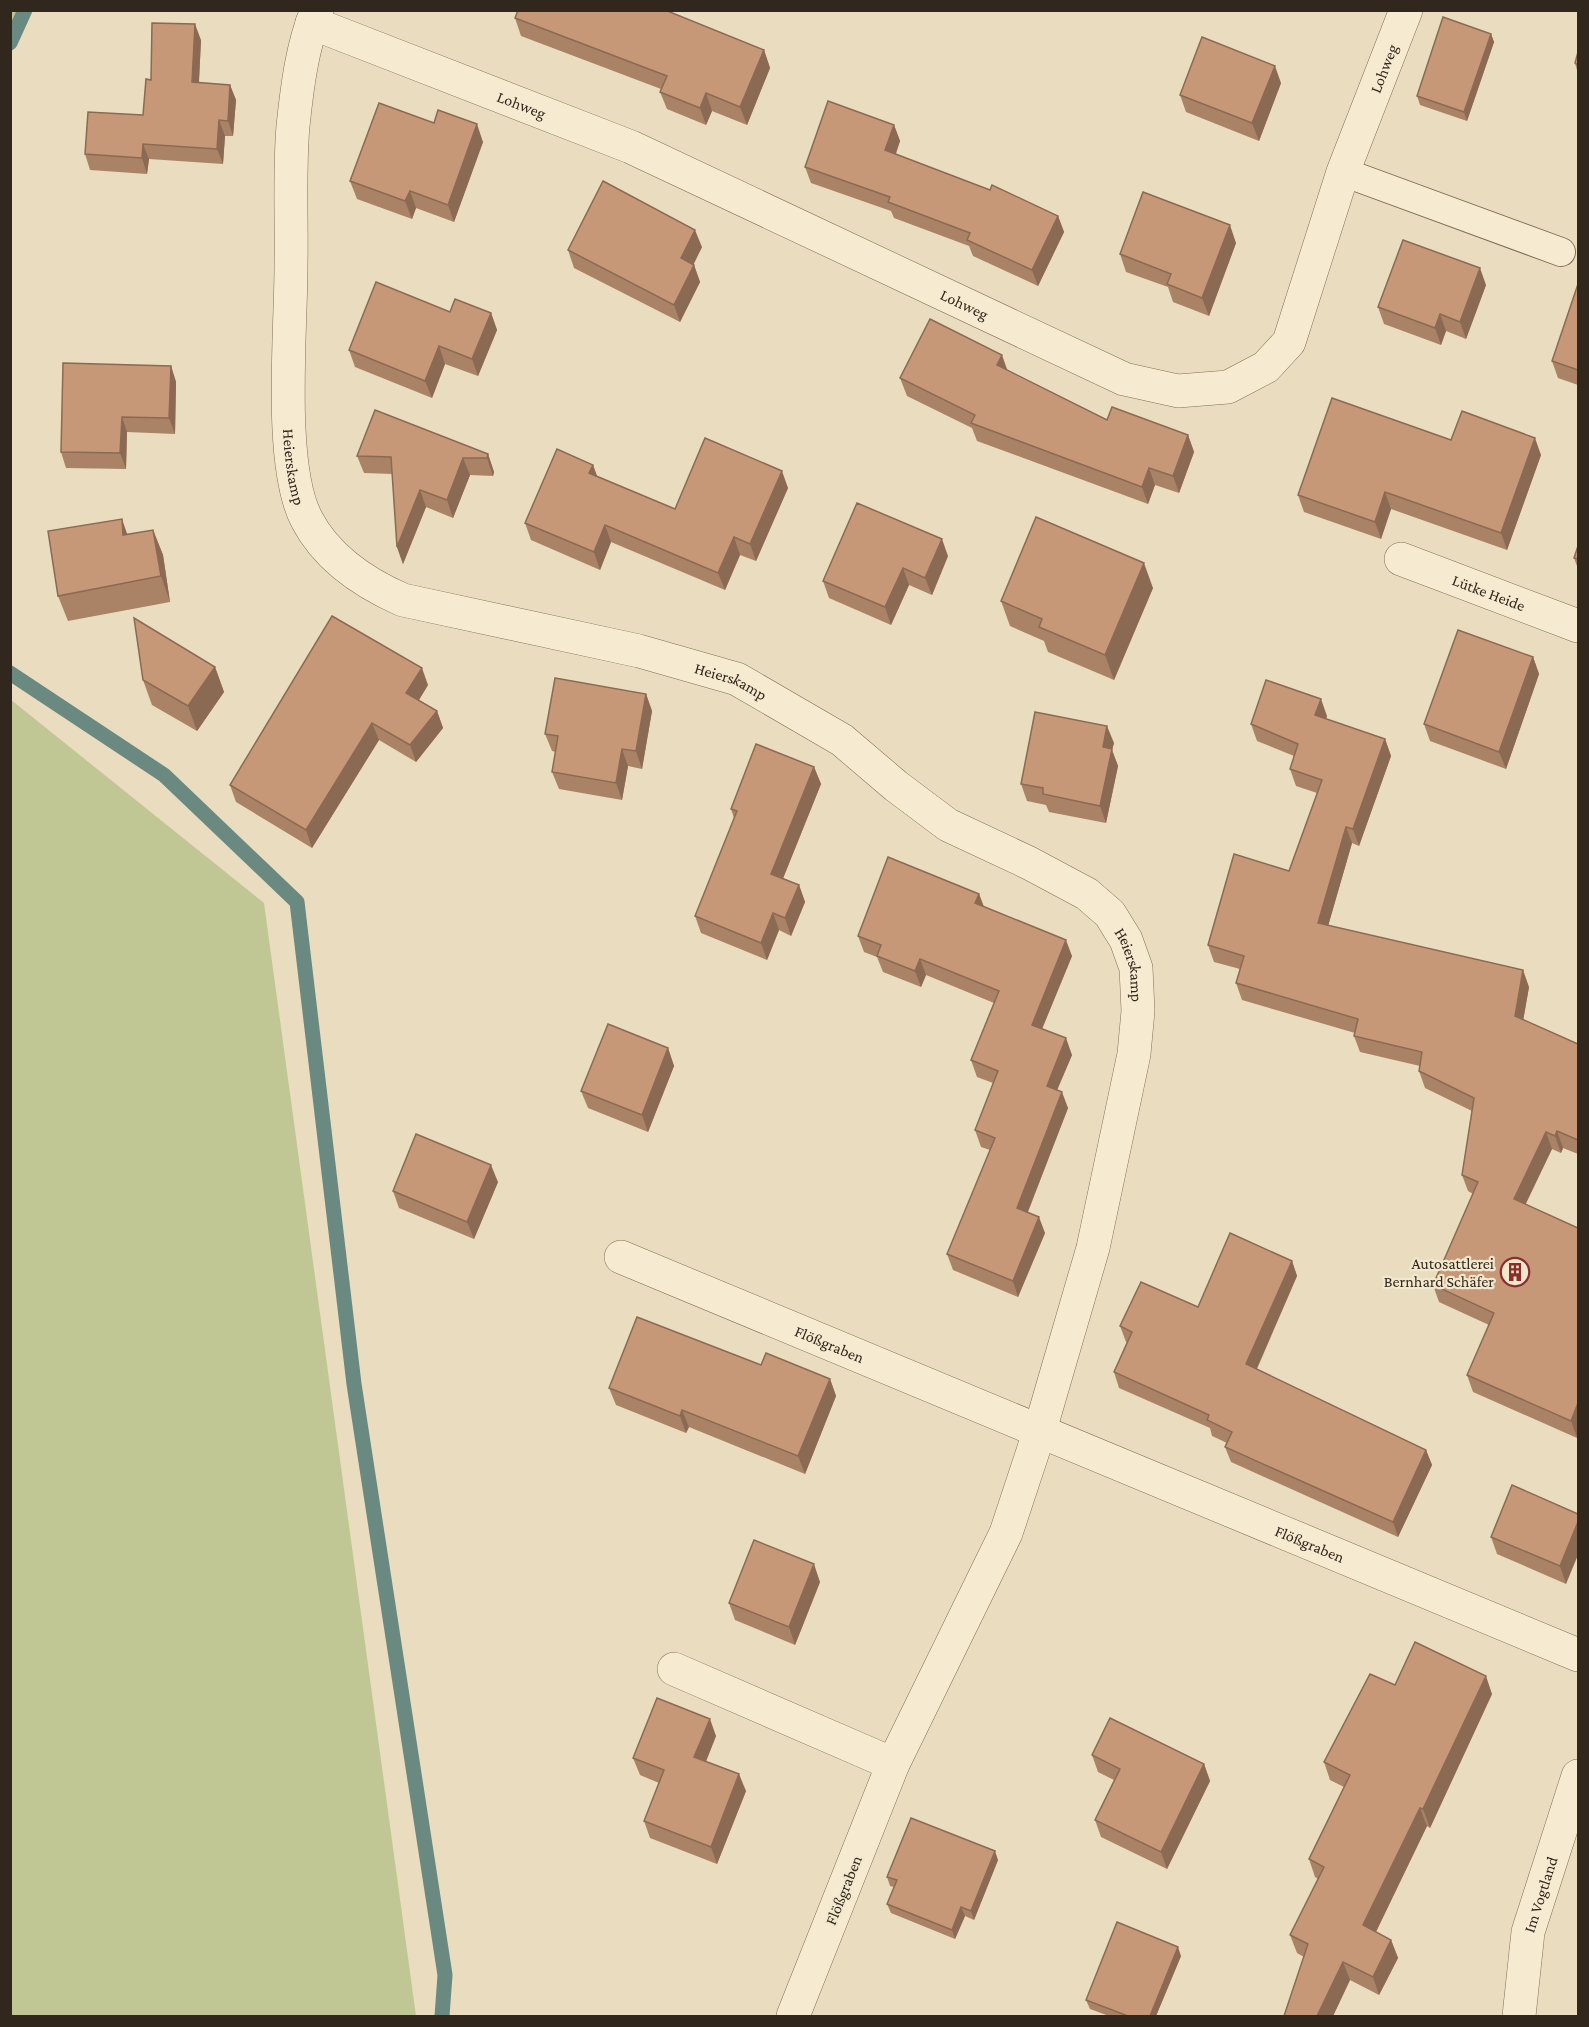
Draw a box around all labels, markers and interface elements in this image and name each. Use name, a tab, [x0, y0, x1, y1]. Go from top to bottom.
street label: Lohweg	[1367, 42, 1402, 95]
street label: Lohweg	[495, 88, 549, 123]
street label: Lohweg	[938, 286, 991, 324]
street label: Heierskamp	[280, 428, 308, 507]
street label: Lütke Heide	[1450, 571, 1527, 614]
street label: Heierskamp	[693, 659, 770, 704]
street label: Heierskamp	[1111, 925, 1146, 1002]
place label: Autosattlerei Bernhard Schäfer	[1384, 1255, 1494, 1290]
building icon: Autosattlerei Bernhard Schäfer	[1499, 1256, 1531, 1288]
street label: Flößgraben	[792, 1322, 867, 1366]
street label: Flößgraben	[1273, 1522, 1347, 1566]
street label: Flößgraben	[822, 1853, 866, 1928]
street label: Im Vogtland	[1520, 1854, 1561, 1935]

